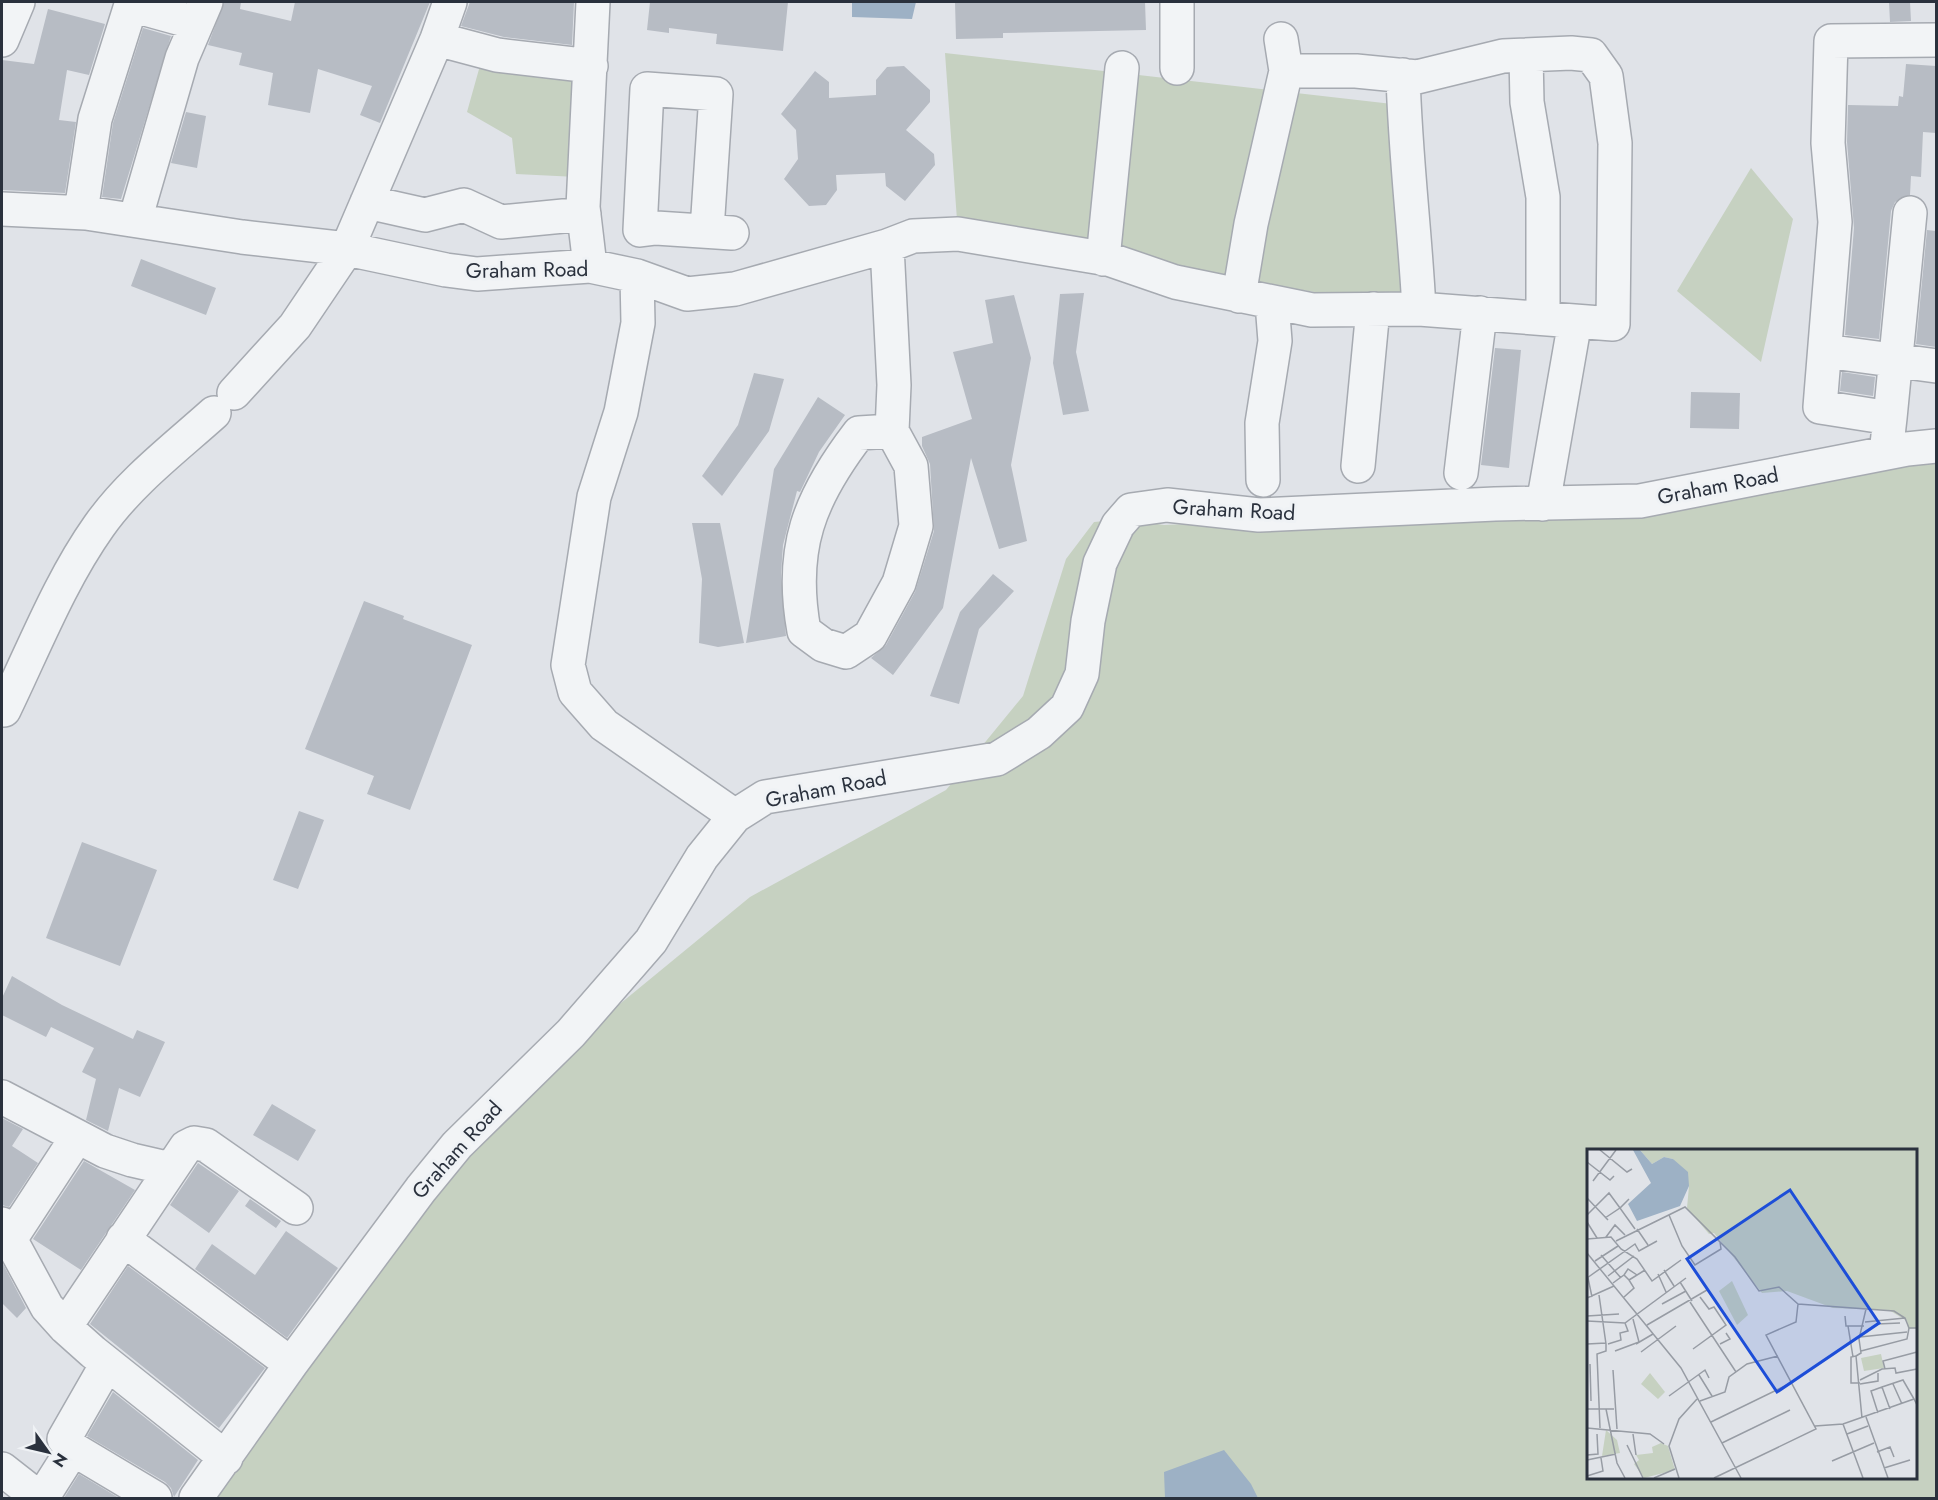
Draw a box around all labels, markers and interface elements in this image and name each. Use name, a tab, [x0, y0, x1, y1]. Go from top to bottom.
street label: Graham Road	[465, 254, 589, 286]
street label: Graham Road	[1655, 460, 1781, 512]
street label: Graham Road	[1172, 492, 1296, 528]
street label: Graham Road	[763, 763, 889, 815]
street label: Graham Road	[405, 1094, 509, 1206]
inset map	[1587, 1149, 1917, 1479]
north arrow	[18, 1422, 78, 1482]
text: N	[47, 1448, 73, 1472]

